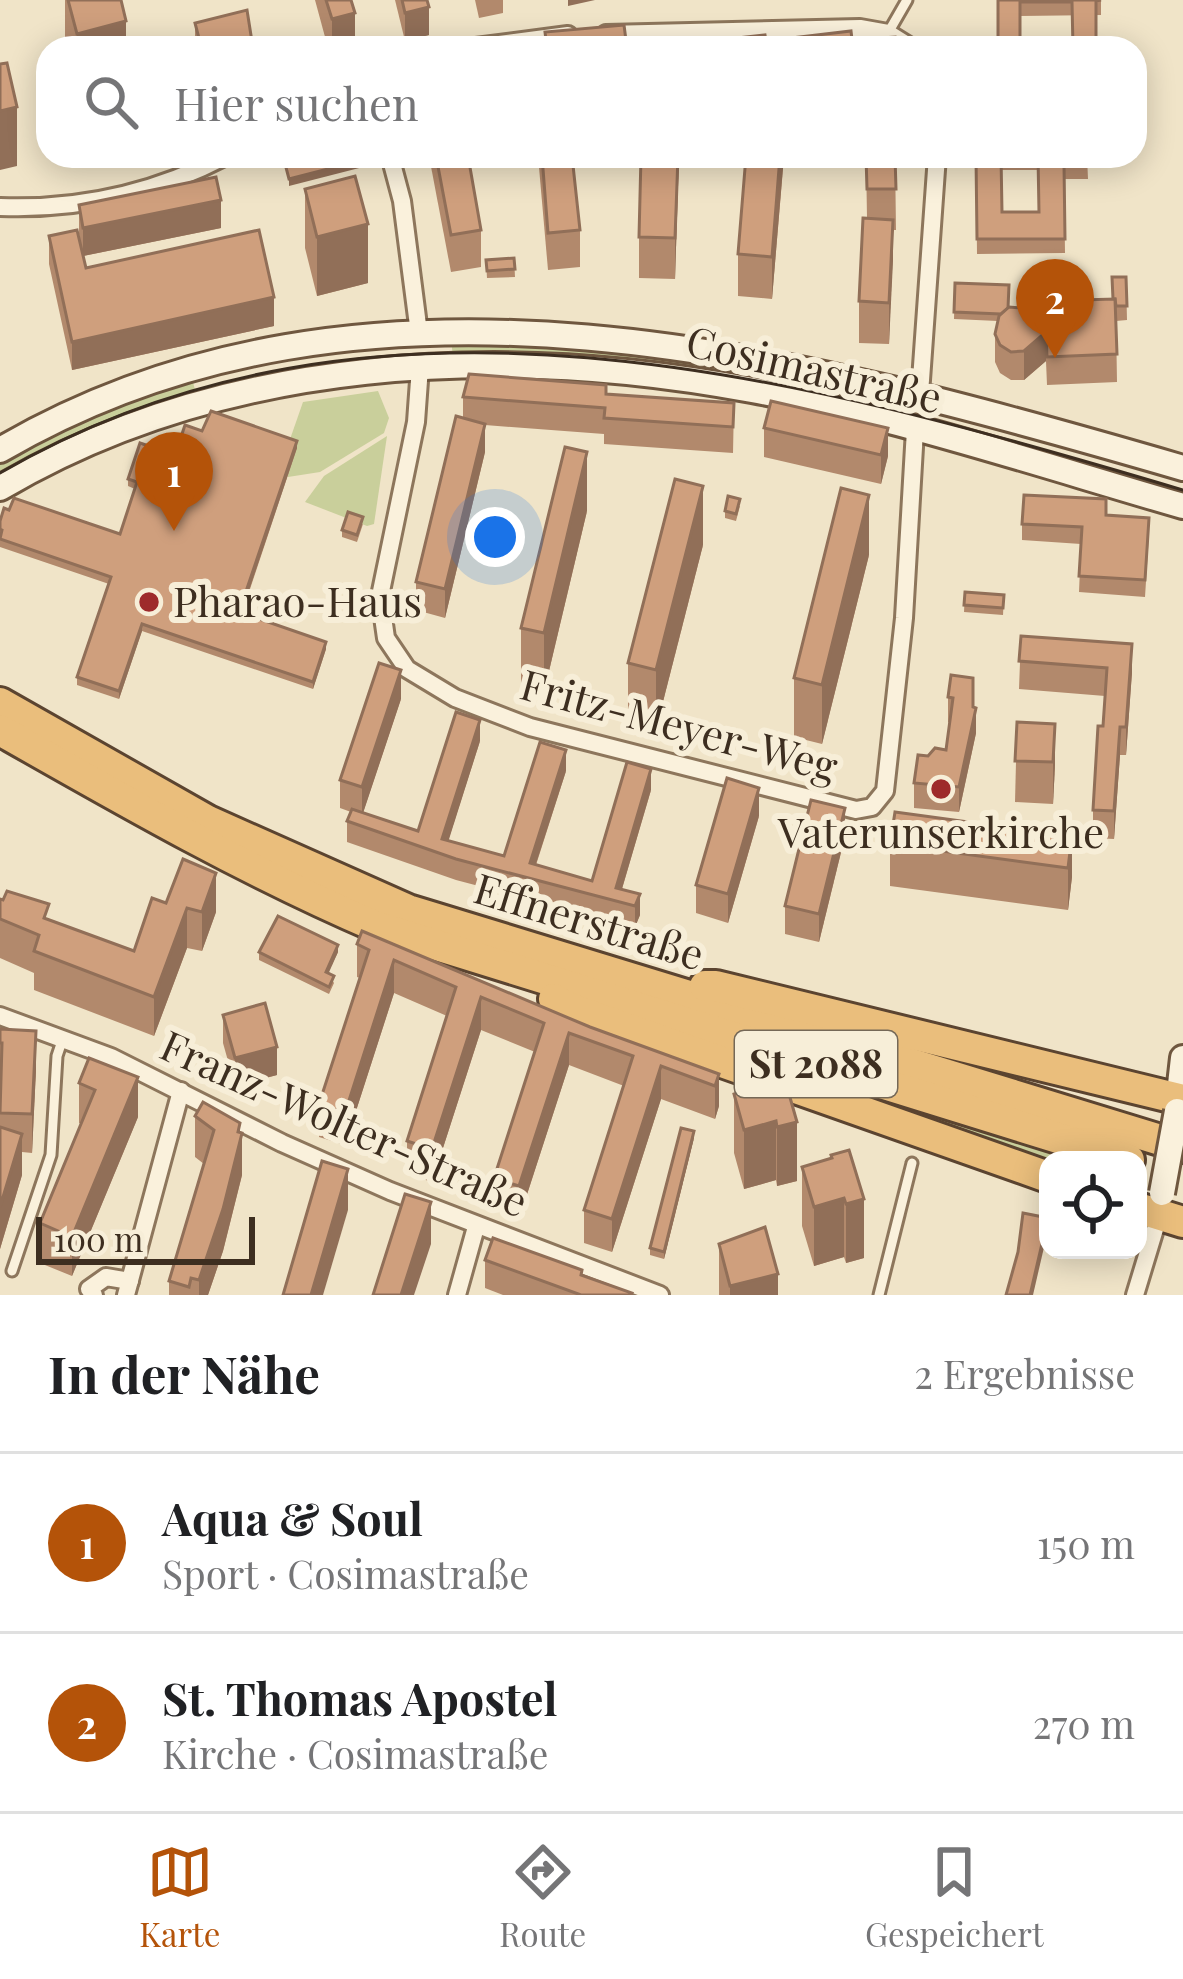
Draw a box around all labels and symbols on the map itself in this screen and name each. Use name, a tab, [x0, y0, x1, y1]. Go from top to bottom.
pin: 2	[1016, 259, 1094, 358]
street label: Cosimastraße	[681, 311, 948, 425]
pin: 1	[135, 432, 213, 531]
your location	[465, 507, 525, 567]
place label: Pharao-Haus	[173, 572, 422, 628]
marker: Pharao-Haus	[136, 589, 162, 615]
street label: Fritz-Meyer-Weg	[515, 655, 844, 793]
marker: Vaterunserkirche	[928, 776, 954, 802]
place label: Vaterunserkirche	[777, 803, 1104, 859]
street label: Effnerstraße	[468, 859, 711, 982]
street label: Franz-Wolter-Straße	[152, 1016, 537, 1228]
road number: St 2088	[735, 1031, 897, 1097]
scale bar	[36, 1211, 255, 1264]

